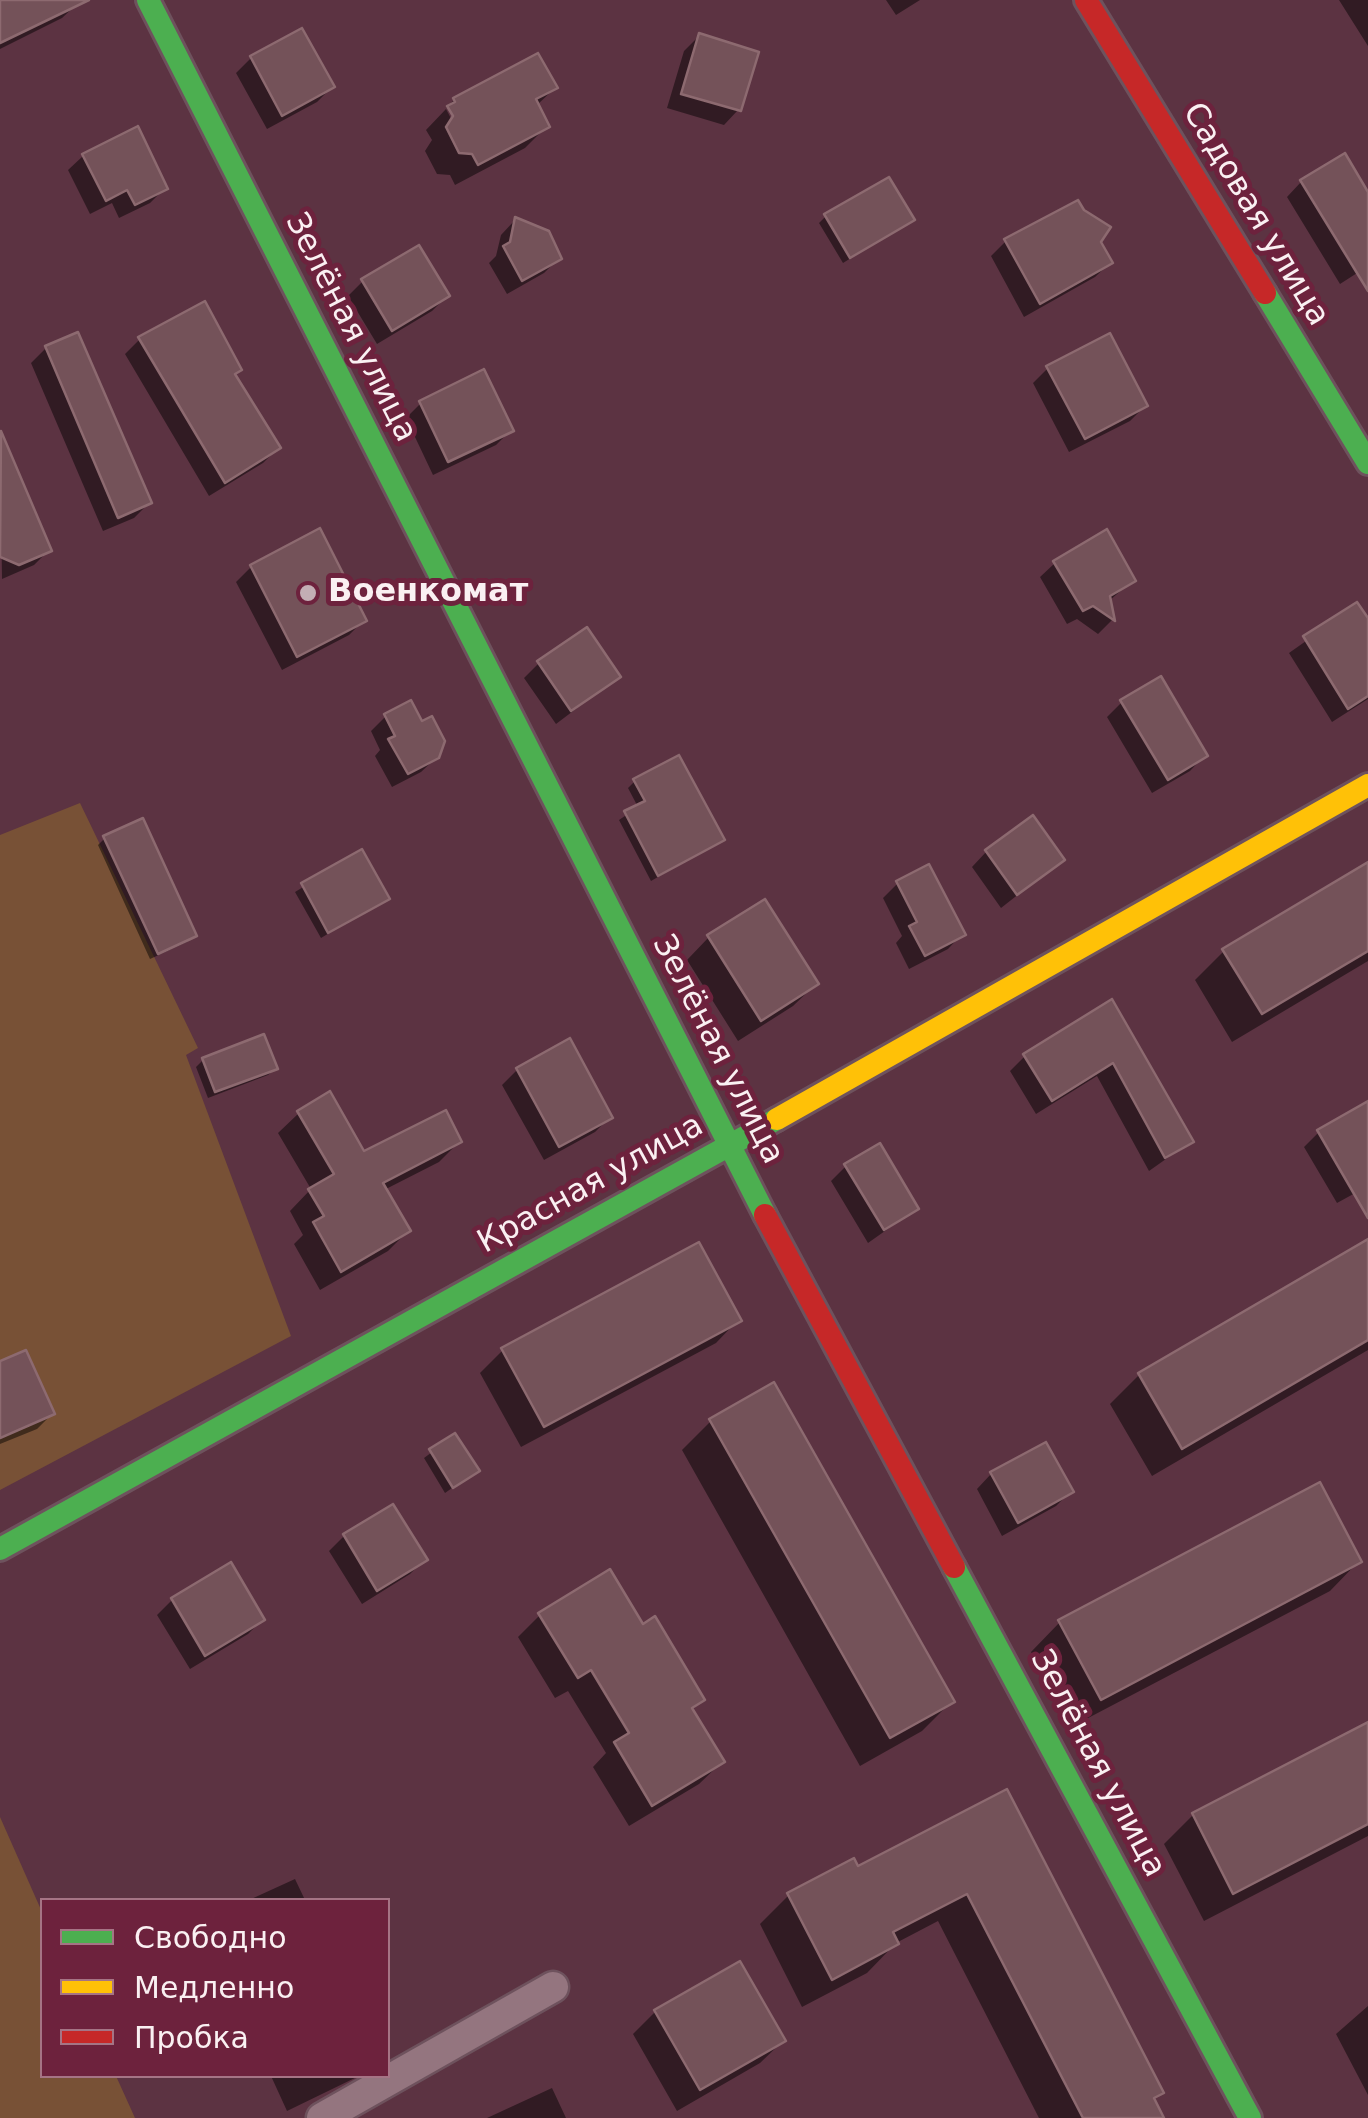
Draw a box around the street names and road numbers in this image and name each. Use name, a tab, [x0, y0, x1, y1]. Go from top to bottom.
street label: Садовая улица	[1173, 97, 1337, 333]
street label: Зелёная улица	[276, 207, 424, 449]
street label: Зелёная улица	[643, 929, 791, 1171]
street label: Красная улица	[472, 1107, 710, 1263]
street label: Зелёная улица	[1021, 1644, 1173, 1884]

